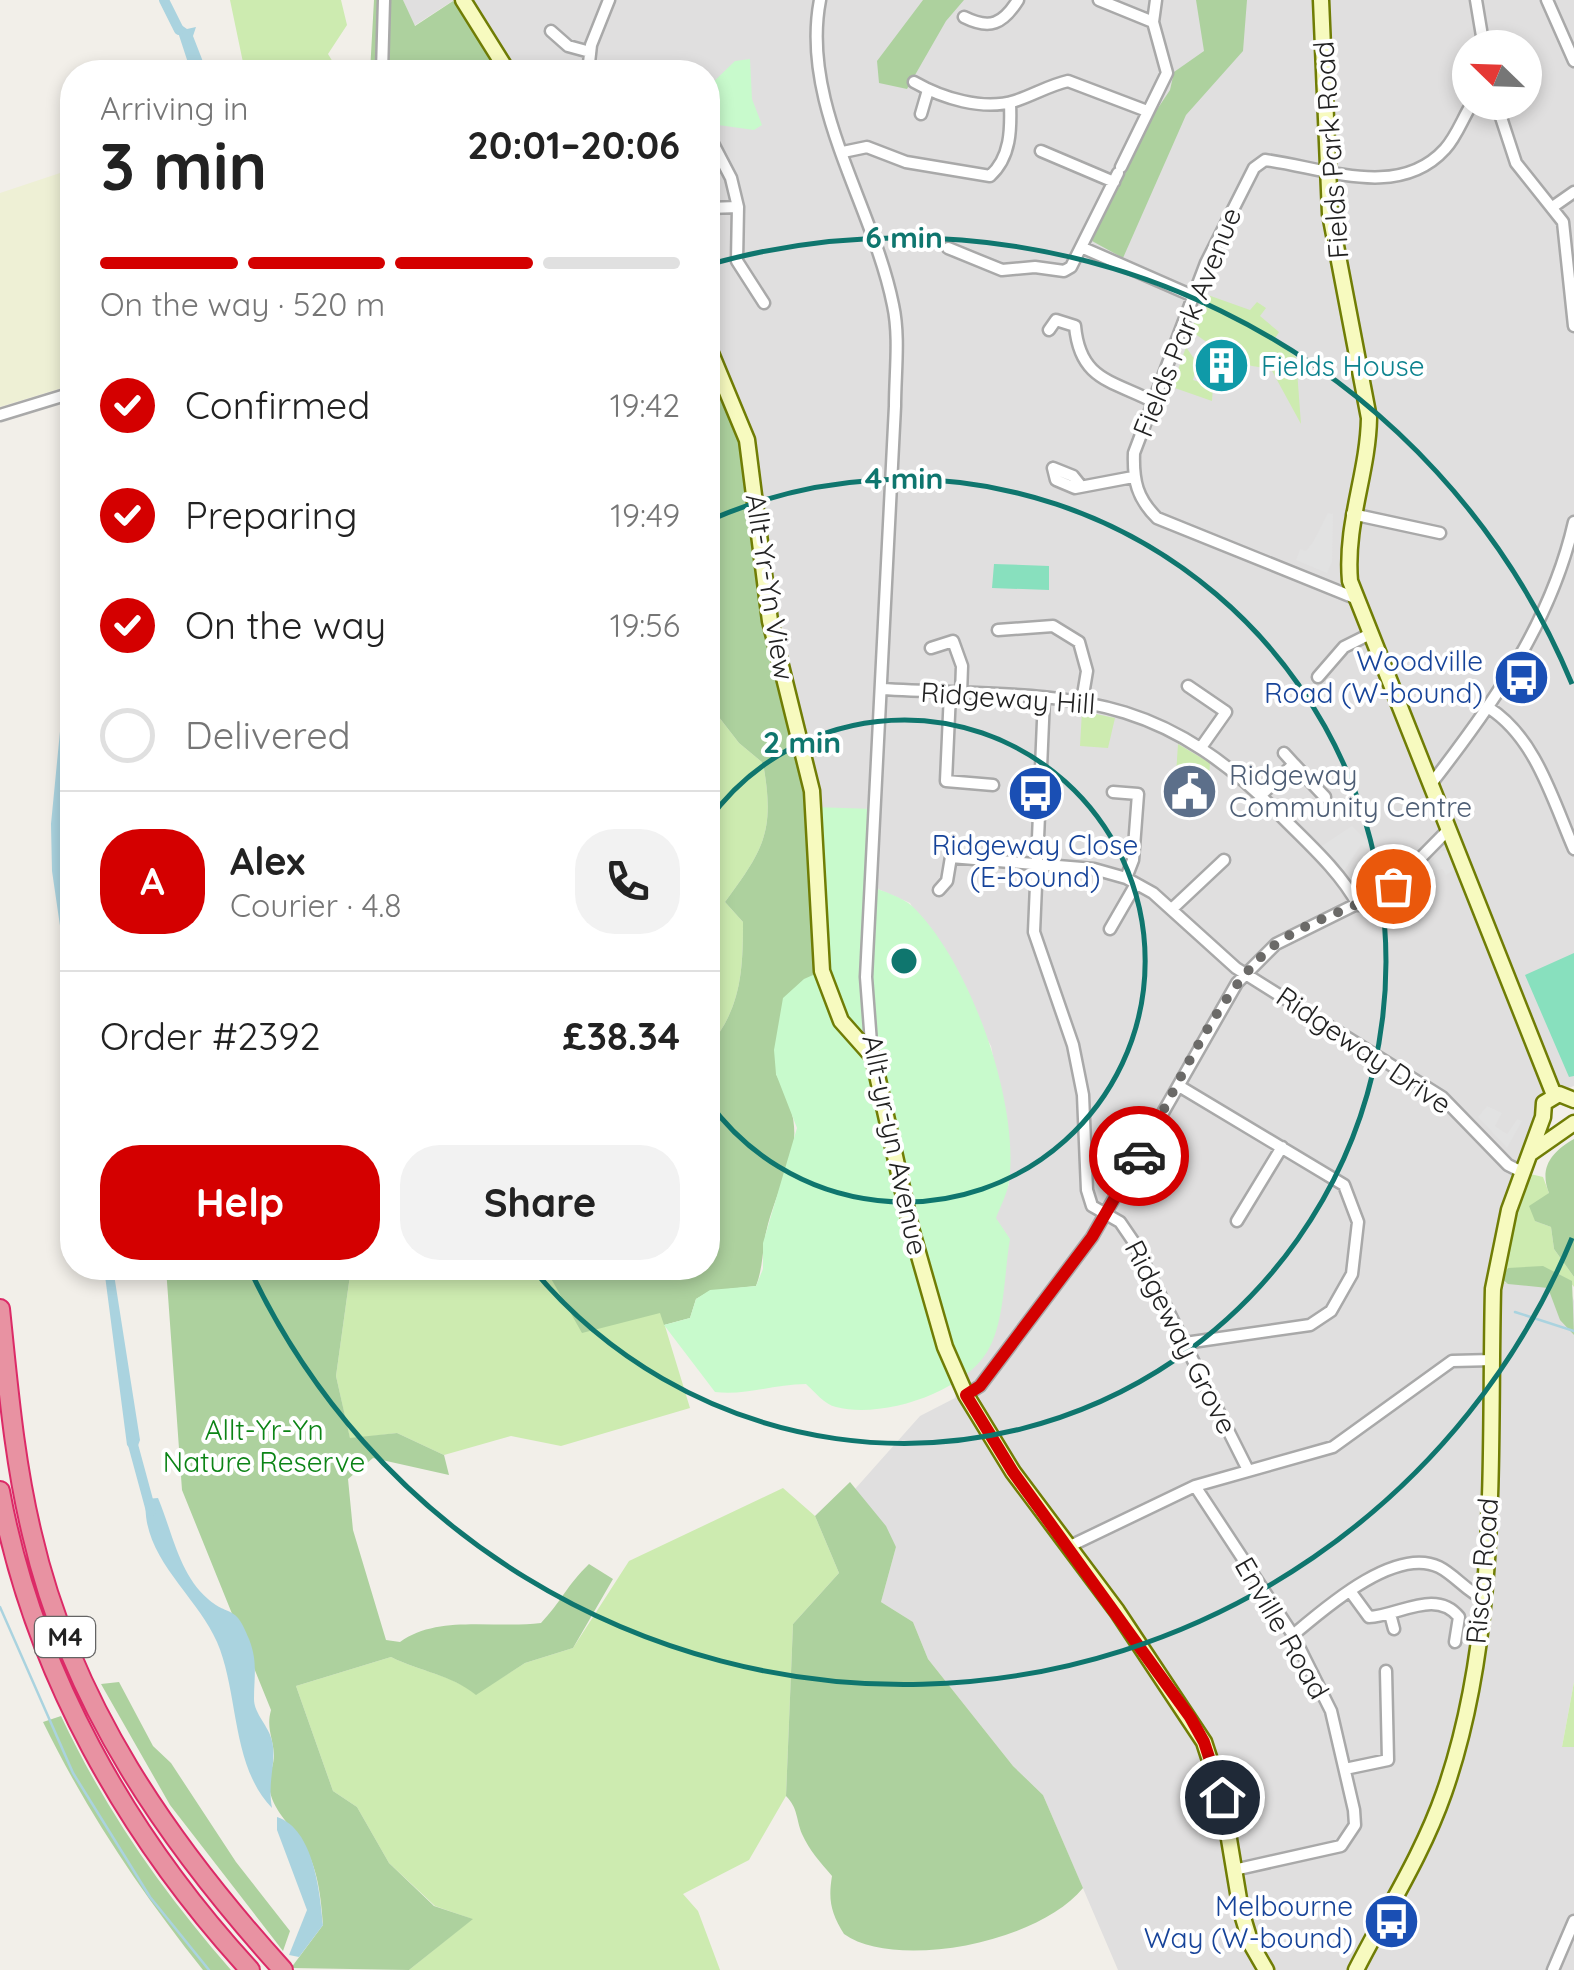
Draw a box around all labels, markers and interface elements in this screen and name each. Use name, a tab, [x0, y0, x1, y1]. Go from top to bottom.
north arrow	[1452, 30, 1542, 120]
map controls	[1452, 30, 1542, 120]
street label: Fields Park Road	[1305, 40, 1356, 260]
text: Arriving in	[100, 88, 249, 128]
text: 20:01–20:06	[467, 121, 680, 169]
text: 3 min	[100, 125, 267, 206]
street label: Fields Park Avenue	[1125, 202, 1249, 442]
text: 6 min	[865, 218, 943, 256]
text: On the way · 520 m	[100, 284, 385, 324]
building icon: Fields House	[1192, 336, 1252, 396]
place label: Fields House	[1261, 348, 1425, 383]
icon: check	[100, 378, 155, 433]
text: Confirmed	[185, 381, 370, 429]
text: 19:42	[610, 385, 680, 425]
text: 4 min	[865, 459, 943, 497]
icon: check	[100, 488, 155, 543]
text: Preparing	[185, 491, 357, 539]
street label: Allt-Yr-Yn View	[738, 491, 803, 683]
text: 19:49	[610, 495, 680, 535]
icon: check	[100, 598, 155, 653]
text: On the way	[185, 601, 386, 649]
text: 19:56	[610, 605, 680, 645]
place label: Woodville Road (W-bound)	[1264, 643, 1483, 710]
bus stop icon: Woodville Road (W-bound)	[1492, 647, 1552, 707]
street label: Ridgeway Hill	[919, 674, 1097, 721]
text: Delivered	[185, 711, 351, 759]
text: 2 min	[763, 723, 841, 761]
place label: Ridgeway Community Centre	[1229, 757, 1472, 824]
public building icon: Ridgeway Community Centre	[1160, 761, 1220, 821]
bus stop icon: Ridgeway Close (E-bound)	[1005, 764, 1065, 824]
place label: Ridgeway Close (E-bound)	[932, 827, 1138, 894]
button: phone	[575, 829, 680, 934]
text: Alex	[230, 837, 305, 885]
pin	[1351, 844, 1436, 929]
text: A	[140, 857, 165, 905]
icon: bag	[1366, 859, 1421, 914]
text: Courier · 4.8	[230, 885, 402, 925]
centre of rings	[886, 943, 922, 979]
street label: Ridgeway Drive	[1270, 978, 1458, 1121]
text: Order #2392	[100, 1012, 320, 1060]
text: £38.34	[563, 1012, 680, 1060]
street label: Allt-yr-yn Avenue	[855, 1031, 936, 1258]
courier	[1089, 1106, 1189, 1206]
icon: car	[1112, 1129, 1167, 1184]
button: Help	[100, 1145, 380, 1260]
button: Share	[400, 1145, 680, 1260]
street label: Ridgeway Grove	[1117, 1234, 1245, 1440]
park label: Allt-Yr-Yn Nature Reserve	[163, 1412, 365, 1479]
street label: Risca Road	[1458, 1496, 1505, 1645]
street label: Enville Road	[1228, 1550, 1337, 1705]
road number: M4	[35, 1617, 95, 1657]
pin	[1180, 1755, 1265, 1840]
icon: home	[1195, 1770, 1250, 1825]
place label: Melbourne Way (W-bound)	[1144, 1888, 1353, 1955]
bus stop icon: Melbourne Way (W-bound)	[1362, 1892, 1422, 1952]

